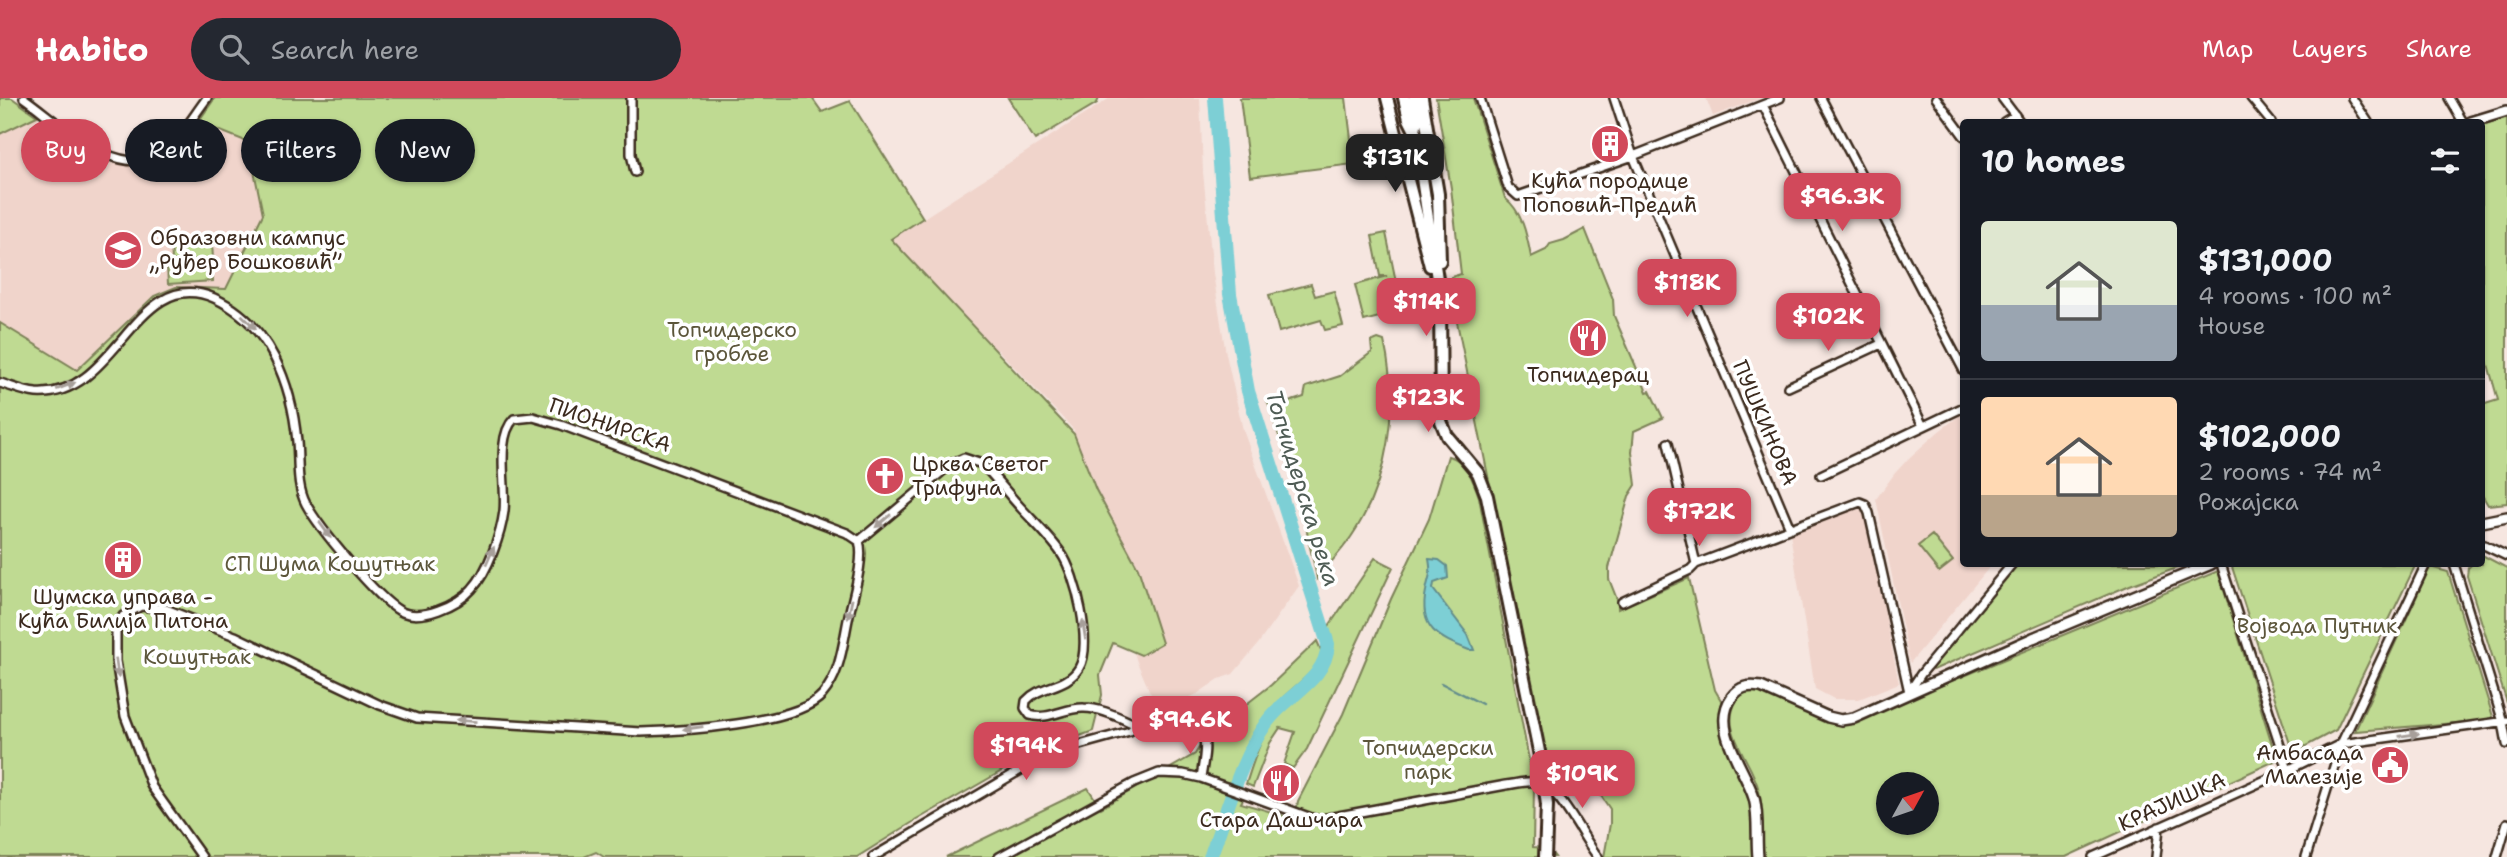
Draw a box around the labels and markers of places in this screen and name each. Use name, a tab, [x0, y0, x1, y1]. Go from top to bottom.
building icon: Кућа породице Поповић-Предић	[1589, 123, 1631, 165]
pin: $131K	[1346, 134, 1444, 194]
place label: Кућа породице Поповић-Предић	[1523, 167, 1697, 219]
pin: $96.3K	[1785, 174, 1899, 233]
place label: Образовни кампус „Руђер Бошковић”	[149, 224, 346, 276]
school or university icon: Образовни кампус „Руђер Бошковић”	[102, 229, 144, 271]
pin: $118K	[1638, 260, 1736, 319]
pin: $114K	[1377, 278, 1475, 338]
pin: $102K	[1779, 294, 1877, 353]
restaurant icon: Топчидерац	[1567, 317, 1609, 359]
place label: Топчидерац	[1527, 361, 1649, 389]
pin: $123K	[1379, 374, 1477, 434]
place label: Црква Светог Трифуна	[912, 450, 1049, 502]
church icon: Црква Светог Трифуна	[864, 455, 906, 497]
pin: $172K	[1650, 489, 1748, 548]
building icon: Шумска управа - Кућа Билија Питона	[102, 539, 144, 581]
place label: Шумска управа - Кућа Билија Питона	[18, 583, 228, 635]
pin: $94.6K	[1133, 696, 1247, 756]
pin: $194K	[977, 722, 1075, 782]
place label: Амбасада Малезије	[2256, 739, 2363, 791]
public building icon: Амбасада Малезије	[2369, 744, 2411, 786]
pin: $109K	[1533, 750, 1631, 810]
restaurant icon: Стара Дашчара	[1260, 762, 1302, 804]
place label: Стара Дашчара	[1200, 806, 1362, 834]

